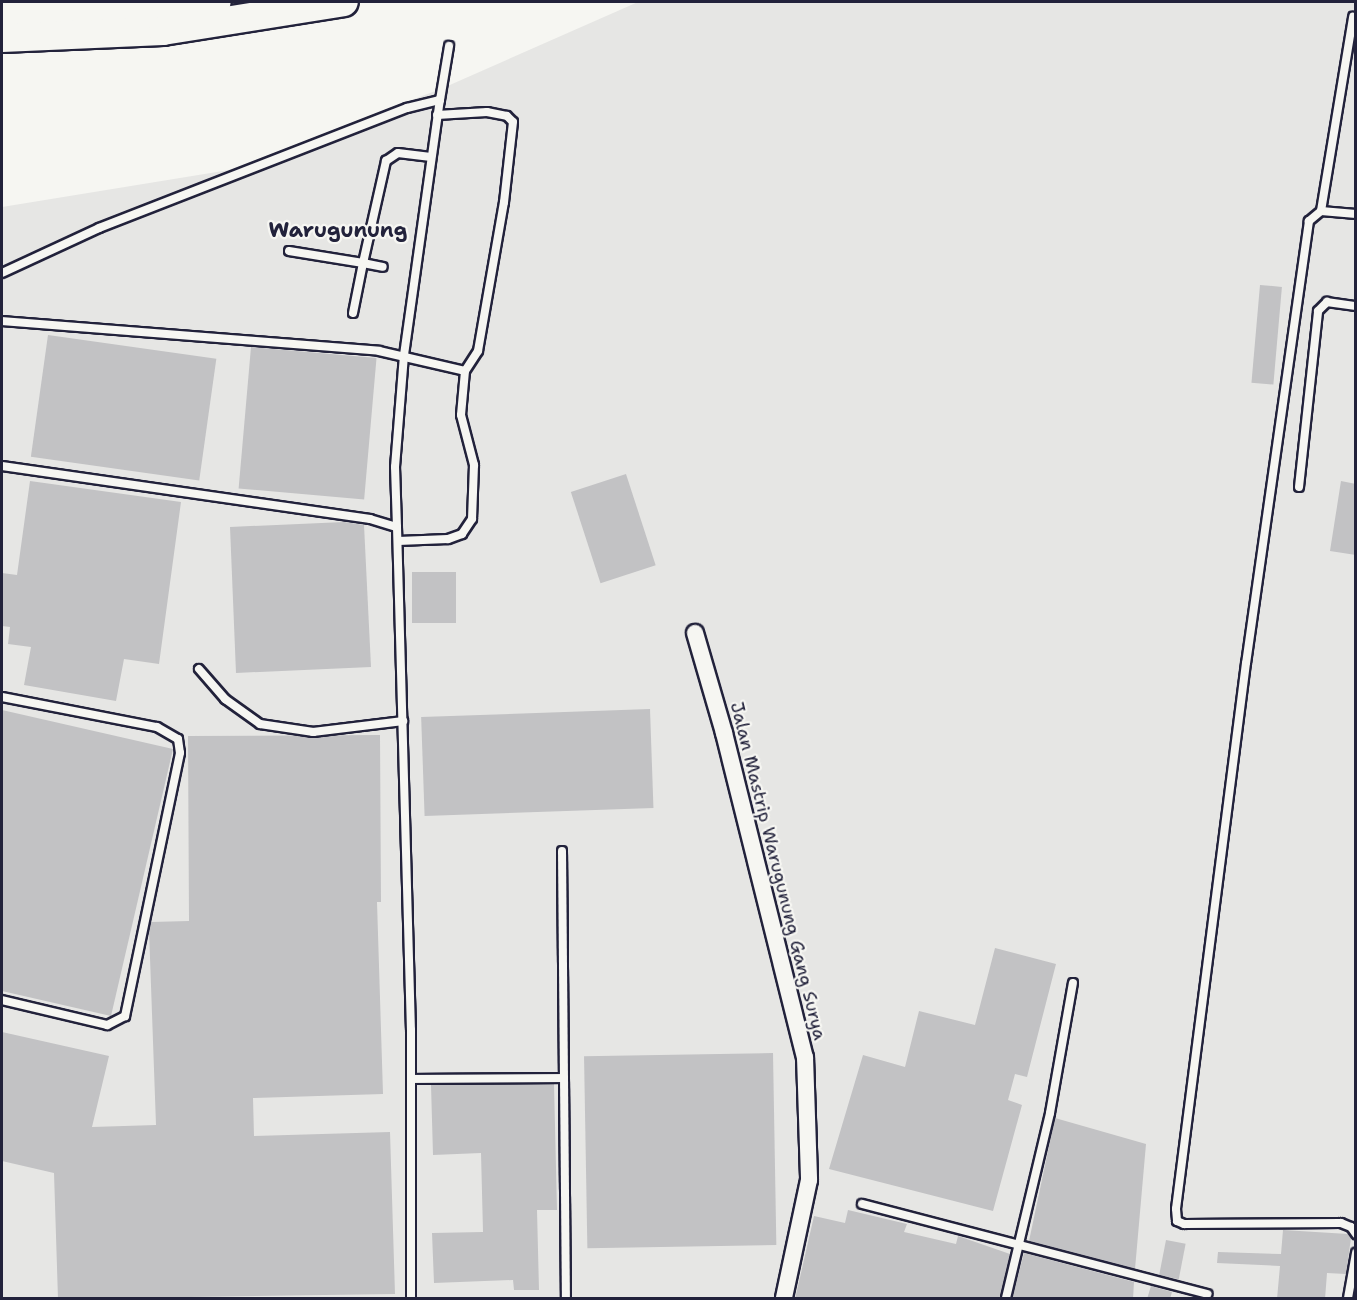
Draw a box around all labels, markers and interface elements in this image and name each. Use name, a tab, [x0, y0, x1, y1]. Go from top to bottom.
district label: Warugunung	[269, 217, 407, 243]
street label: Jalan Mastrip Warugunung Gang Surya	[725, 700, 831, 1042]

